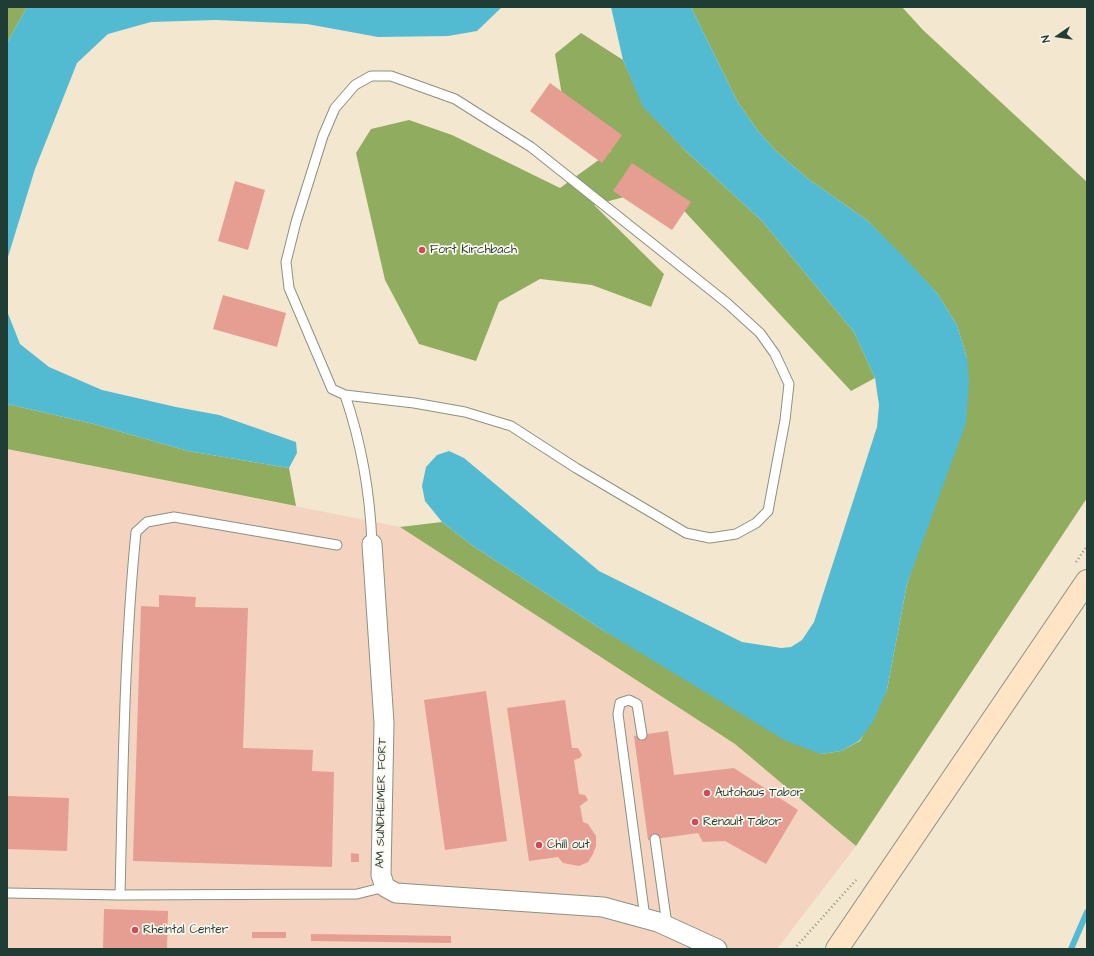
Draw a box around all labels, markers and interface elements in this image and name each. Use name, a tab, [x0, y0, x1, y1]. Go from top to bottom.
north arrow	[1038, 16, 1078, 56]
text: N	[1038, 34, 1054, 44]
place label: Fort Kirchbach	[430, 243, 517, 257]
marker: Fort Kirchbach	[417, 245, 427, 255]
street label: AM SUNDHEIMER FORT	[374, 737, 390, 869]
place label: Autohaus Tabor	[715, 786, 803, 800]
marker: Autohaus Tabor	[702, 788, 712, 798]
place label: Renault Tabor	[703, 815, 781, 829]
marker: Renault Tabor	[690, 817, 700, 827]
place label: Chill out	[547, 838, 590, 852]
marker: Chill out	[534, 840, 544, 850]
place label: Rheintal Center	[143, 923, 228, 937]
marker: Rheintal Center	[130, 925, 140, 935]

